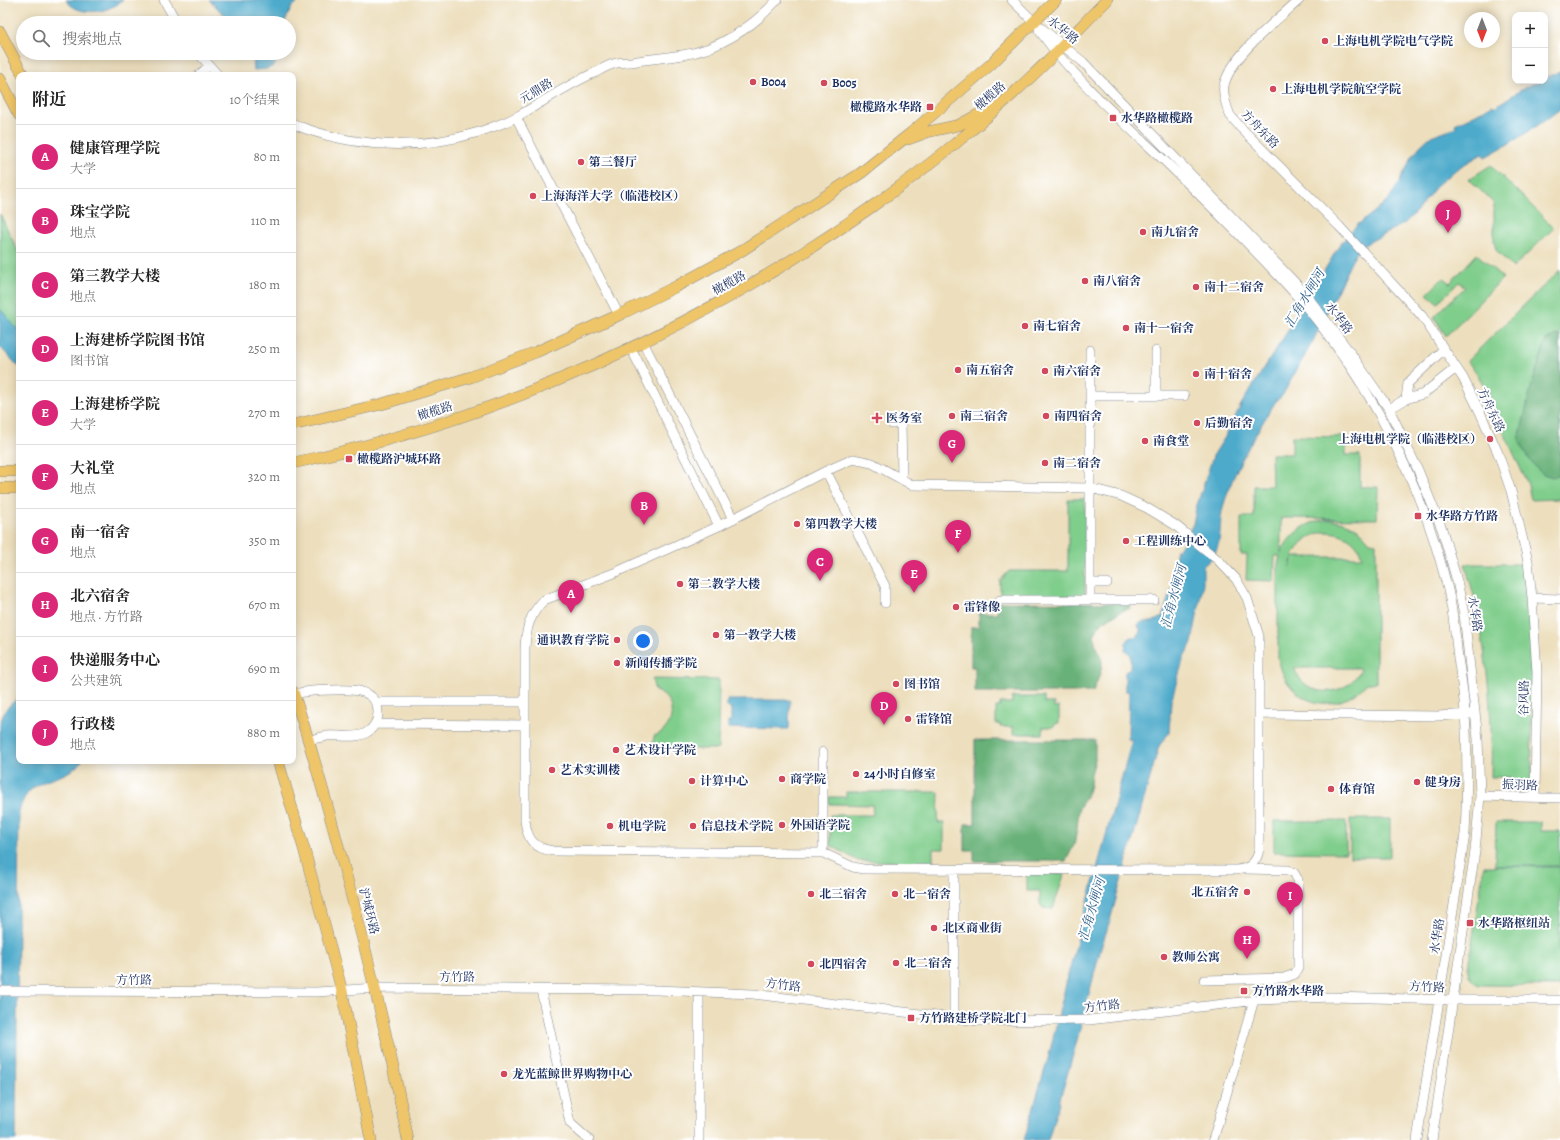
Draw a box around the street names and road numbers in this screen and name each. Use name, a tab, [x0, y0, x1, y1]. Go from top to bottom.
street label: 水华路	[1044, 12, 1082, 48]
street label: 元鼎路	[516, 75, 556, 107]
street label: 橄榄路	[971, 78, 1009, 114]
street label: 方舟东路	[1238, 106, 1282, 152]
street label: 橄榄路	[709, 267, 749, 299]
street label: 水华路	[1322, 299, 1356, 337]
street label: 方舟东路	[1474, 385, 1508, 435]
street label: 橄榄路	[415, 398, 455, 424]
street label: 水华路	[1464, 595, 1486, 633]
street label: 谷风路	[1516, 680, 1532, 716]
street label: 振羽路	[1502, 776, 1538, 794]
street label: 沪城环路	[355, 886, 383, 936]
street label: 水华路	[1426, 917, 1448, 955]
street label: 方竹路	[439, 969, 475, 985]
street label: 方竹路	[116, 972, 152, 988]
street label: 方竹路	[764, 975, 802, 995]
street label: 方竹路	[1409, 978, 1445, 996]
street label: 方竹路	[1083, 996, 1121, 1016]

